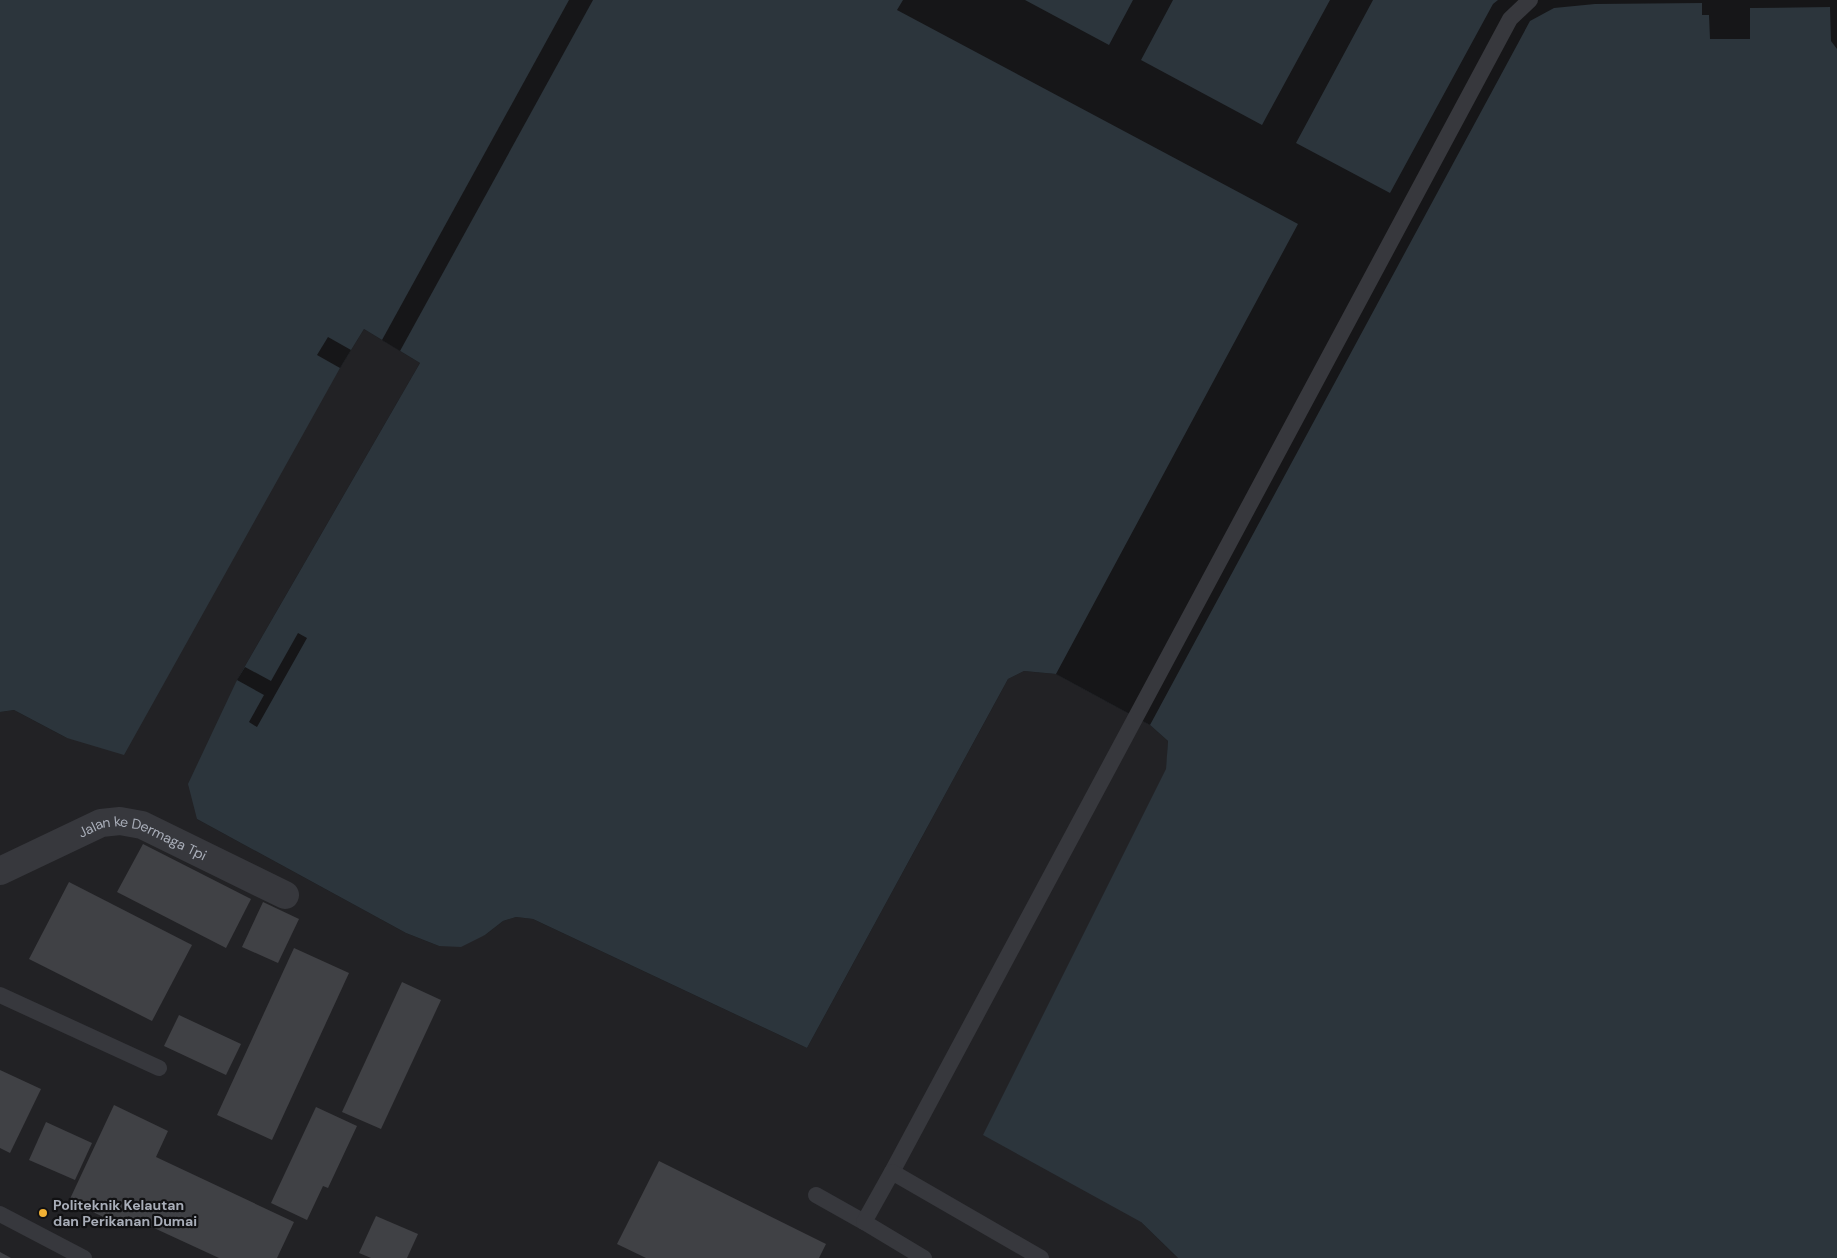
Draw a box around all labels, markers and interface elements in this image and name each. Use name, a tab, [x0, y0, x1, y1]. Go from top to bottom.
street label: Jalan ke Dermaga Tpi	[75, 812, 210, 864]
place label: Politeknik Kelautan dan Perikanan Dumai	[53, 1196, 197, 1230]
marker: Politeknik Kelautan dan Perikanan Dumai	[37, 1207, 49, 1219]

